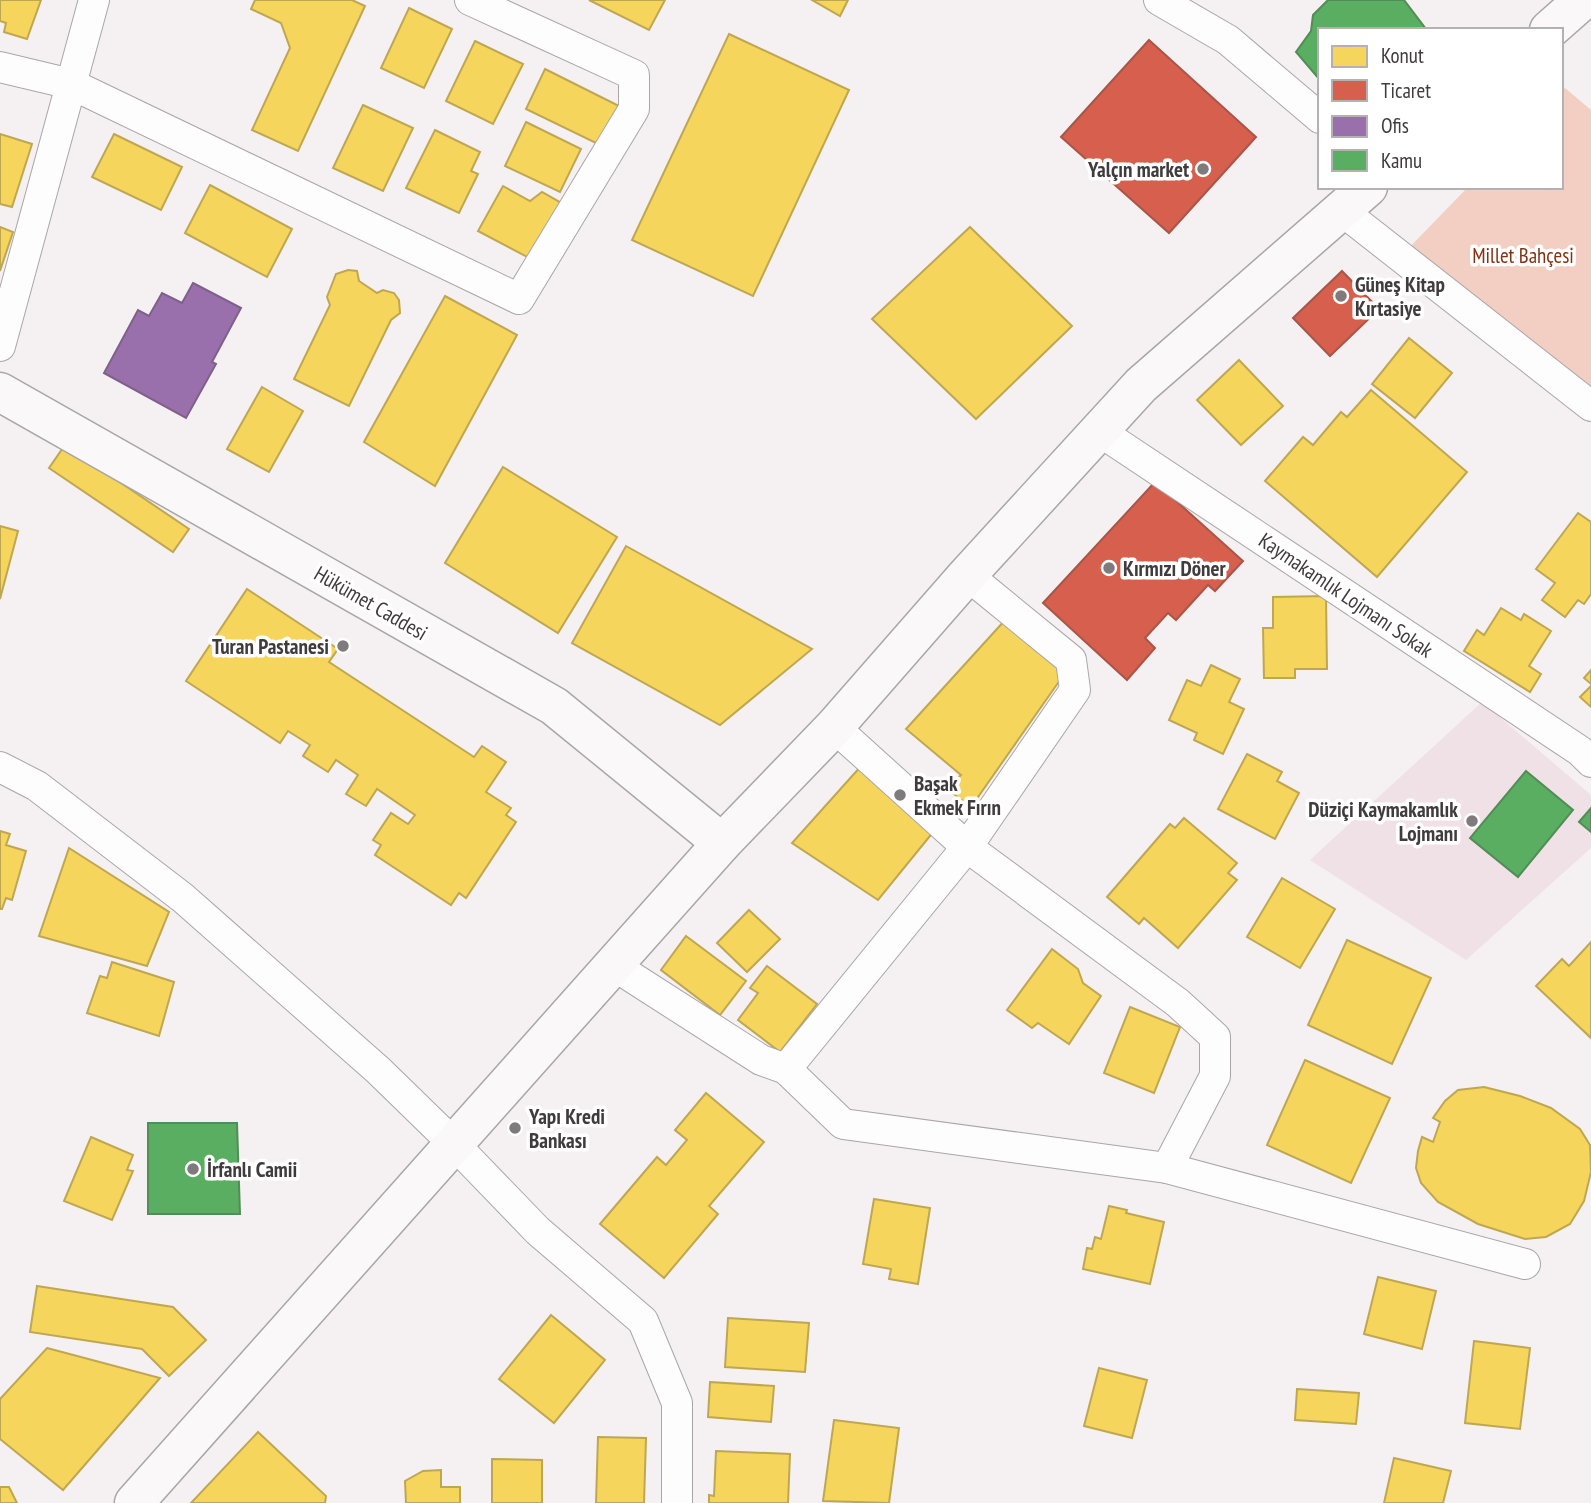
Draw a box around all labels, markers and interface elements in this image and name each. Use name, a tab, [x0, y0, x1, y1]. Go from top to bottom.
legend	[1318, 28, 1563, 189]
text: Konut	[1381, 42, 1424, 69]
text: Ticaret	[1381, 77, 1431, 104]
text: Ofis	[1381, 112, 1409, 139]
text: Kamu	[1381, 147, 1422, 174]
place label: Yalçın market	[1087, 156, 1189, 183]
marker: Yalçın market	[1195, 161, 1211, 177]
park label: Millet Bahçesi	[1472, 242, 1574, 269]
place label: Güneş Kitap Kırtasiye	[1355, 271, 1445, 322]
marker: Güneş Kitap Kırtasiye	[1333, 288, 1349, 304]
street label: Kaymakamlık Lojmanı Sokak	[1254, 527, 1438, 663]
place label: Kırmızı Döner	[1123, 555, 1226, 582]
street label: Hükümet Caddesi	[309, 560, 433, 646]
marker: Kırmızı Döner	[1101, 560, 1117, 576]
place label: Turan Pastanesi	[212, 633, 329, 660]
marker: Turan Pastanesi	[335, 638, 351, 654]
place label: Başak Ekmek Fırın	[914, 770, 1001, 821]
marker: Başak Ekmek Fırın	[892, 787, 908, 803]
place label: Düziçi Kaymakamlık Lojmanı	[1308, 796, 1458, 847]
marker: Düziçi Kaymakamlık Lojmanı	[1464, 813, 1480, 829]
place label: Yapı Kredi Bankası	[528, 1103, 605, 1154]
marker: Yapı Kredi Bankası	[507, 1120, 523, 1136]
place label: İrfanlı Camii	[207, 1156, 297, 1183]
marker: İrfanlı Camii	[185, 1161, 201, 1177]

